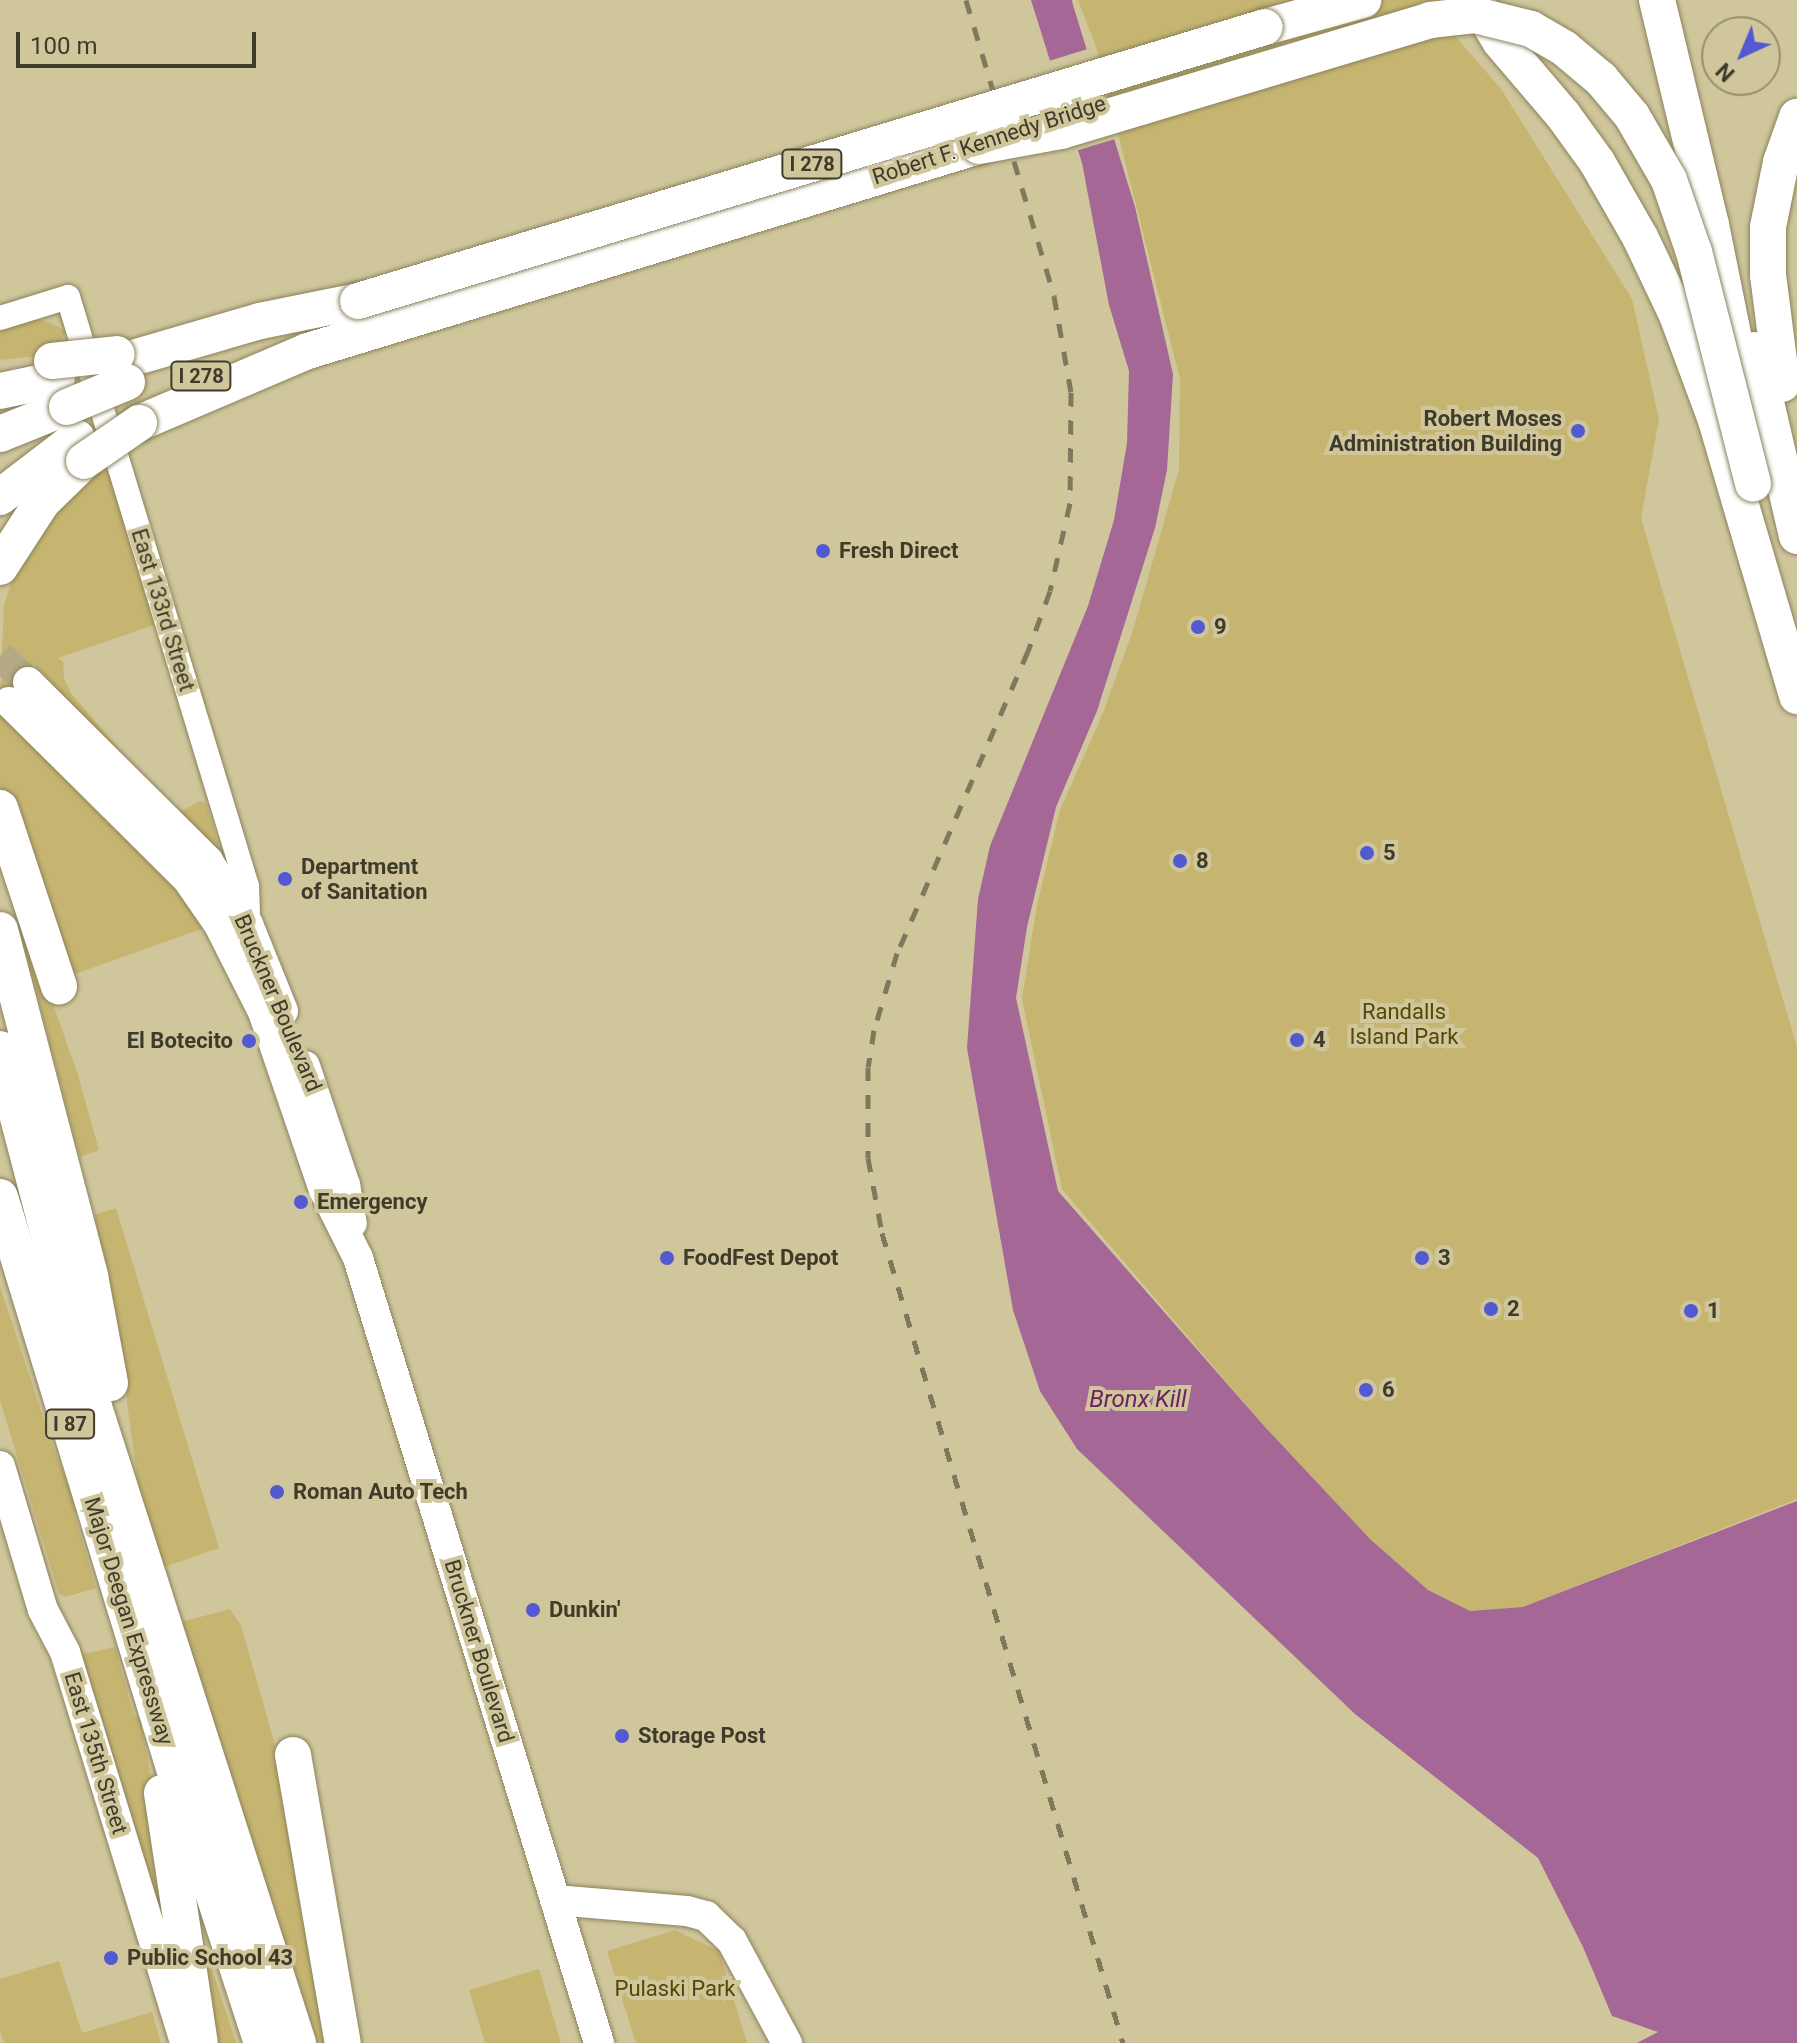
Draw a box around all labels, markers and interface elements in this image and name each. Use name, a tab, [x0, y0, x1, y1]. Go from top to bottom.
scale bar	[20, 16, 260, 66]
north arrow	[1701, 16, 1781, 96]
text: 100 m	[30, 32, 97, 60]
text: N	[1711, 58, 1740, 87]
street label: Robert F. Kennedy Bridge	[869, 90, 1109, 190]
road number: I 278	[780, 148, 844, 180]
road number: I 278	[169, 360, 233, 392]
place label: Robert Moses Administration Building	[1329, 405, 1562, 456]
marker: Robert Moses Administration Building	[1569, 422, 1587, 440]
street label: East 133rd Street	[126, 525, 200, 695]
place label: Fresh Direct	[839, 538, 958, 564]
marker: Fresh Direct	[814, 542, 832, 560]
place label: 9	[1214, 614, 1227, 640]
marker: 9	[1189, 618, 1207, 636]
place label: 5	[1383, 840, 1396, 866]
marker: 5	[1358, 844, 1376, 862]
place label: 8	[1196, 848, 1209, 874]
marker: 8	[1171, 852, 1189, 870]
place label: Department of Sanitation	[301, 853, 427, 904]
marker: Department of Sanitation	[276, 870, 294, 888]
street label: Bruckner Boulevard	[229, 910, 327, 1096]
park label: Randalls Island Park	[1349, 998, 1459, 1050]
place label: 4	[1313, 1027, 1326, 1053]
place label: El Botecito	[127, 1028, 233, 1054]
marker: 4	[1288, 1031, 1306, 1049]
marker: El Botecito	[240, 1032, 258, 1050]
place label: Emergency	[317, 1189, 427, 1215]
marker: Emergency	[292, 1193, 310, 1211]
place label: FoodFest Depot	[683, 1245, 838, 1271]
place label: 3	[1438, 1245, 1451, 1271]
marker: FoodFest Depot	[658, 1249, 676, 1267]
marker: 3	[1413, 1249, 1431, 1267]
place label: 2	[1507, 1296, 1520, 1322]
place label: 1	[1707, 1298, 1720, 1324]
marker: 2	[1482, 1300, 1500, 1318]
marker: 1	[1682, 1302, 1700, 1320]
place label: 6	[1382, 1377, 1395, 1403]
marker: 6	[1357, 1381, 1375, 1399]
water label: Bronx Kill	[1089, 1386, 1187, 1414]
road number: I 87	[44, 1408, 96, 1440]
place label: Roman Auto Tech	[293, 1479, 468, 1505]
marker: Roman Auto Tech	[268, 1483, 286, 1501]
street label: Major Deegan Expressway	[79, 1494, 179, 1748]
street label: Bruckner Boulevard	[439, 1556, 519, 1746]
place label: Dunkin'	[549, 1597, 620, 1623]
marker: Dunkin'	[524, 1601, 542, 1619]
street label: East 135th Street	[59, 1669, 133, 1837]
place label: Storage Post	[638, 1723, 766, 1749]
marker: Storage Post	[613, 1727, 631, 1745]
place label: Public School 43	[127, 1945, 293, 1971]
marker: Public School 43	[102, 1949, 120, 1967]
park label: Pulaski Park	[615, 1976, 735, 2002]

